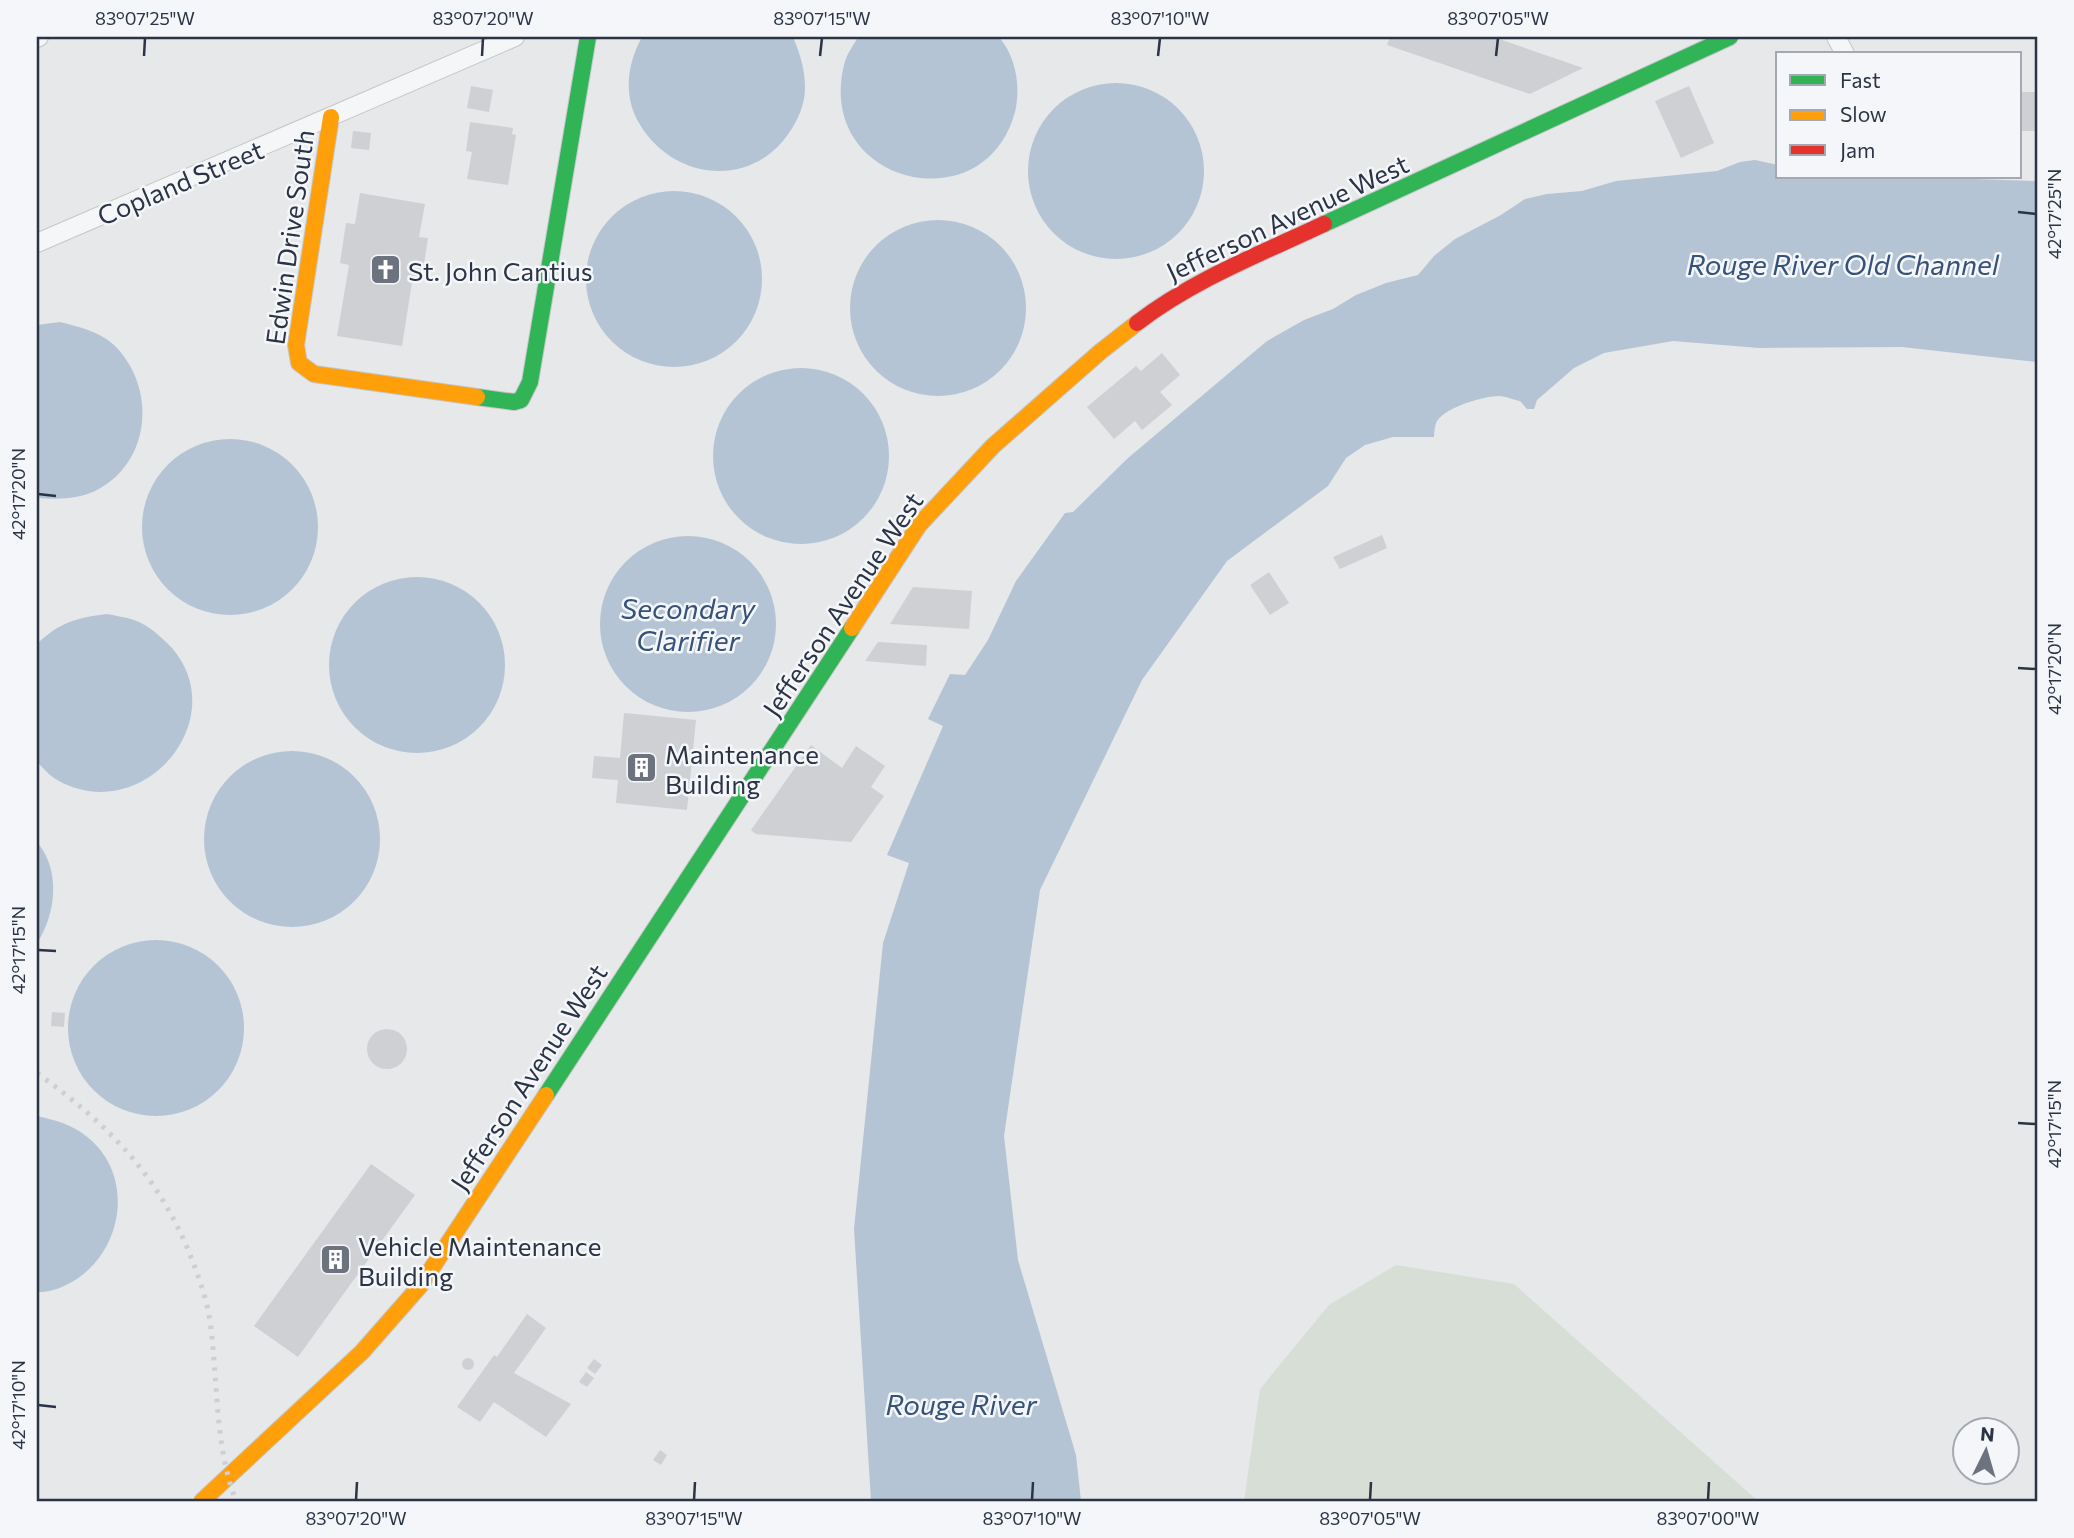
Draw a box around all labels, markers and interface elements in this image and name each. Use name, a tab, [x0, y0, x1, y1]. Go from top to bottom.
text: 83°07'25"W	[95, 7, 195, 29]
text: 83°07'20"W	[432, 7, 534, 29]
text: 83°07'15"W	[773, 7, 871, 29]
text: 83°07'10"W	[1111, 7, 1209, 29]
text: 83°07'05"W	[1447, 7, 1549, 29]
legend	[1776, 52, 2022, 178]
text: Fast	[1840, 67, 1881, 92]
text: Slow	[1840, 101, 1887, 126]
street label: Edwin Drive South	[259, 128, 319, 346]
street label: Copland Street	[92, 133, 268, 231]
text: Jam	[1840, 137, 1875, 162]
street label: Jefferson Avenue West	[1161, 147, 1413, 287]
text: 42°17'25"N	[2043, 169, 2065, 259]
water label: Rouge River Old Channel	[1687, 247, 2000, 281]
church icon: St. John Cantius	[368, 253, 402, 287]
place label: St. John Cantius	[408, 255, 593, 286]
text: 42°17'20"N	[7, 448, 29, 540]
street label: Jefferson Avenue West	[755, 486, 929, 722]
water label: Secondary Clarifier	[621, 591, 757, 657]
text: 42°17'20"N	[2043, 623, 2065, 715]
place label: Maintenance Building	[665, 738, 819, 799]
building icon: Maintenance Building	[625, 751, 659, 785]
text: 42°17'15"N	[7, 906, 29, 994]
street label: Jefferson Avenue West	[443, 958, 613, 1196]
text: 42°17'15"N	[2043, 1080, 2065, 1168]
place label: Vehicle Maintenance Building	[358, 1230, 601, 1291]
building icon: Vehicle Maintenance Building	[318, 1243, 352, 1277]
text: 42°17'10"N	[7, 1360, 29, 1450]
water label: Rouge River	[885, 1387, 1037, 1421]
north arrow	[1952, 1416, 2022, 1486]
text: N	[1979, 1421, 1996, 1446]
text: 83°07'20"W	[305, 1507, 407, 1529]
text: 83°07'15"W	[645, 1507, 743, 1529]
text: 83°07'10"W	[983, 1507, 1081, 1529]
text: 83°07'05"W	[1319, 1507, 1421, 1529]
text: 83°07'00"W	[1657, 1507, 1759, 1529]

